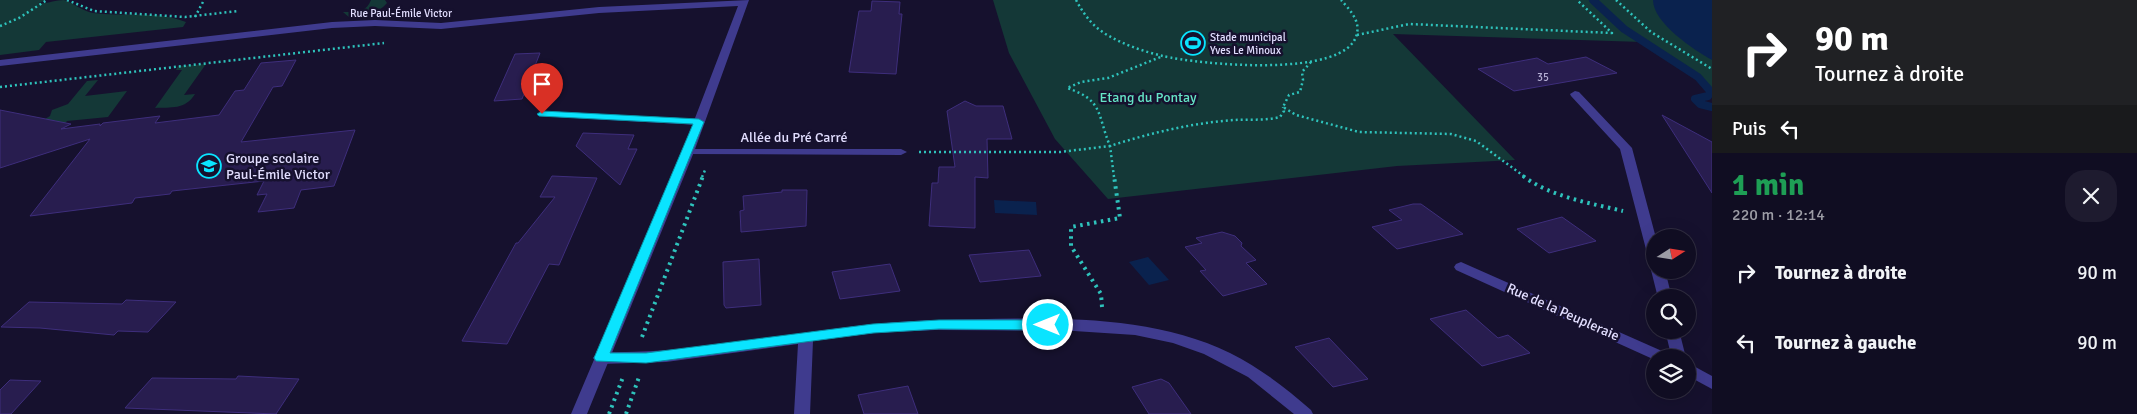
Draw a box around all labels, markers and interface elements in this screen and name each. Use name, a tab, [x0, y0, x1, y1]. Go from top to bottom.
street label: Rue Paul-Émile Victor	[350, 6, 452, 20]
text: 90 m	[1815, 17, 1889, 60]
icon: right	[1732, 20, 1797, 85]
sports icon: Stade municipal Yves Le Minoux	[1180, 30, 1206, 56]
place label: Stade municipal Yves Le Minoux	[1210, 31, 1286, 57]
text: Tournez à droite	[1815, 60, 1964, 87]
pin	[521, 63, 563, 114]
icon: arrive	[528, 70, 556, 98]
house number: 35	[1537, 71, 1549, 84]
park label: Etang du Pontay	[1100, 89, 1197, 106]
icon: left	[1776, 115, 1804, 143]
text: Puis	[1732, 117, 1766, 141]
street label: Allée du Pré Carré	[741, 129, 847, 146]
place label: Groupe scolaire Paul-Émile Victor	[226, 150, 331, 183]
school or university icon: Groupe scolaire Paul-Émile Victor	[196, 153, 222, 179]
text: 1 min	[1732, 167, 1804, 204]
button: close	[2065, 170, 2117, 222]
text: 220 m · 12:14	[1732, 205, 1825, 225]
north arrow	[1646, 229, 1696, 279]
map controls	[1646, 229, 1696, 399]
icon: right	[1732, 259, 1760, 287]
text: Tournez à droite	[1775, 261, 1907, 285]
text: 90 m	[2077, 261, 2117, 285]
street label: Rue de la Peupleraie	[1504, 280, 1622, 344]
button: search	[1646, 289, 1696, 339]
position arrow	[1021, 298, 1073, 350]
icon: left	[1732, 329, 1760, 357]
text: Tournez à gauche	[1775, 331, 1916, 355]
text: 90 m	[2077, 331, 2117, 355]
button: layers	[1646, 349, 1696, 399]

